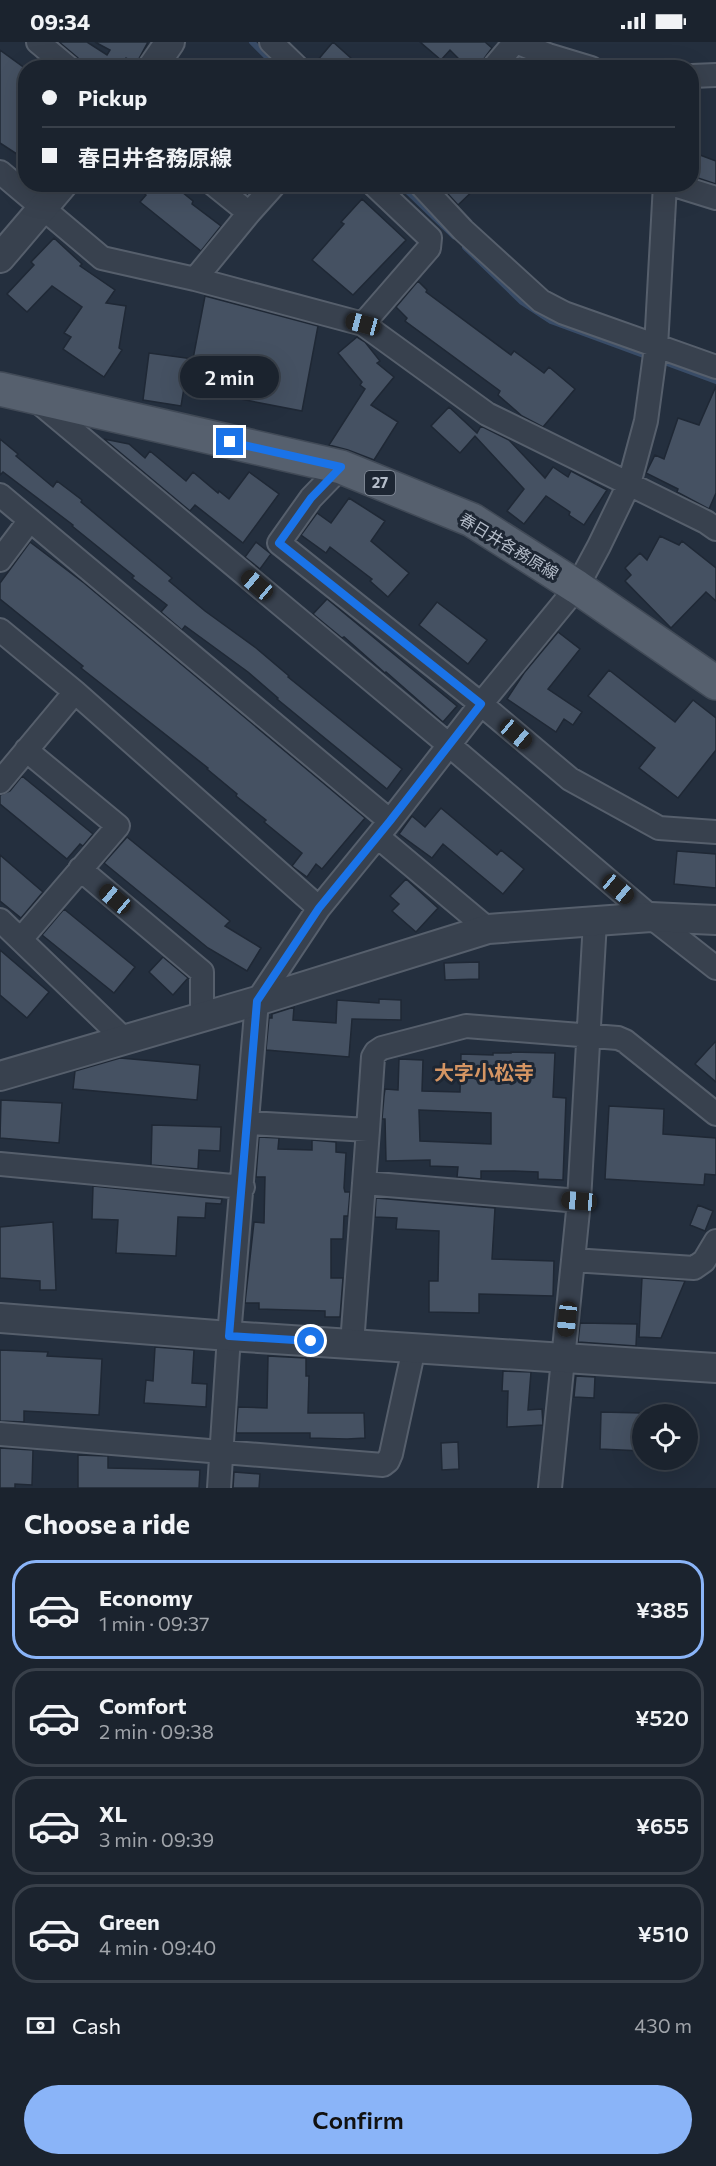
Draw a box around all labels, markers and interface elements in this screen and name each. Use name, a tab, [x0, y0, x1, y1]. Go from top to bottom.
text: 09:34	[30, 8, 90, 35]
text: Pickup	[78, 84, 147, 111]
text: 春日井各務原線	[78, 144, 232, 171]
car	[343, 311, 383, 337]
callout: 2 min	[180, 355, 280, 397]
text: 2 min	[205, 365, 254, 389]
route end	[216, 428, 243, 455]
road number: 27	[365, 471, 395, 495]
street label: 春日井各務原線	[456, 509, 562, 583]
car	[237, 567, 277, 603]
car	[496, 716, 536, 752]
car	[598, 871, 638, 907]
car	[95, 881, 135, 917]
district label: 大字小松寺	[434, 1060, 534, 1084]
car	[560, 1190, 598, 1212]
car	[556, 1300, 578, 1338]
route start	[297, 1327, 324, 1354]
map controls	[632, 1404, 698, 1470]
button: locate	[632, 1404, 698, 1470]
text: Choose a ride	[24, 1507, 190, 1540]
icon: car	[27, 1583, 81, 1637]
text: Economy	[99, 1584, 193, 1611]
text: ¥385	[636, 1596, 689, 1623]
text: 1 min · 09:37	[99, 1611, 210, 1635]
icon: car	[27, 1691, 81, 1745]
text: Comfort	[99, 1692, 187, 1719]
text: ¥520	[635, 1704, 689, 1731]
text: 2 min · 09:38	[99, 1719, 214, 1743]
icon: car	[27, 1799, 81, 1853]
text: XL	[99, 1800, 127, 1827]
text: ¥655	[636, 1812, 689, 1839]
text: 3 min · 09:39	[99, 1827, 214, 1851]
icon: car	[27, 1907, 81, 1961]
text: Green	[99, 1908, 160, 1935]
text: ¥510	[638, 1920, 689, 1947]
text: 4 min · 09:40	[99, 1935, 216, 1959]
icon: cash	[24, 2009, 57, 2042]
text: Cash	[72, 2012, 121, 2039]
text: 430 m	[634, 2013, 692, 2037]
button: Confirm	[24, 2085, 692, 2154]

